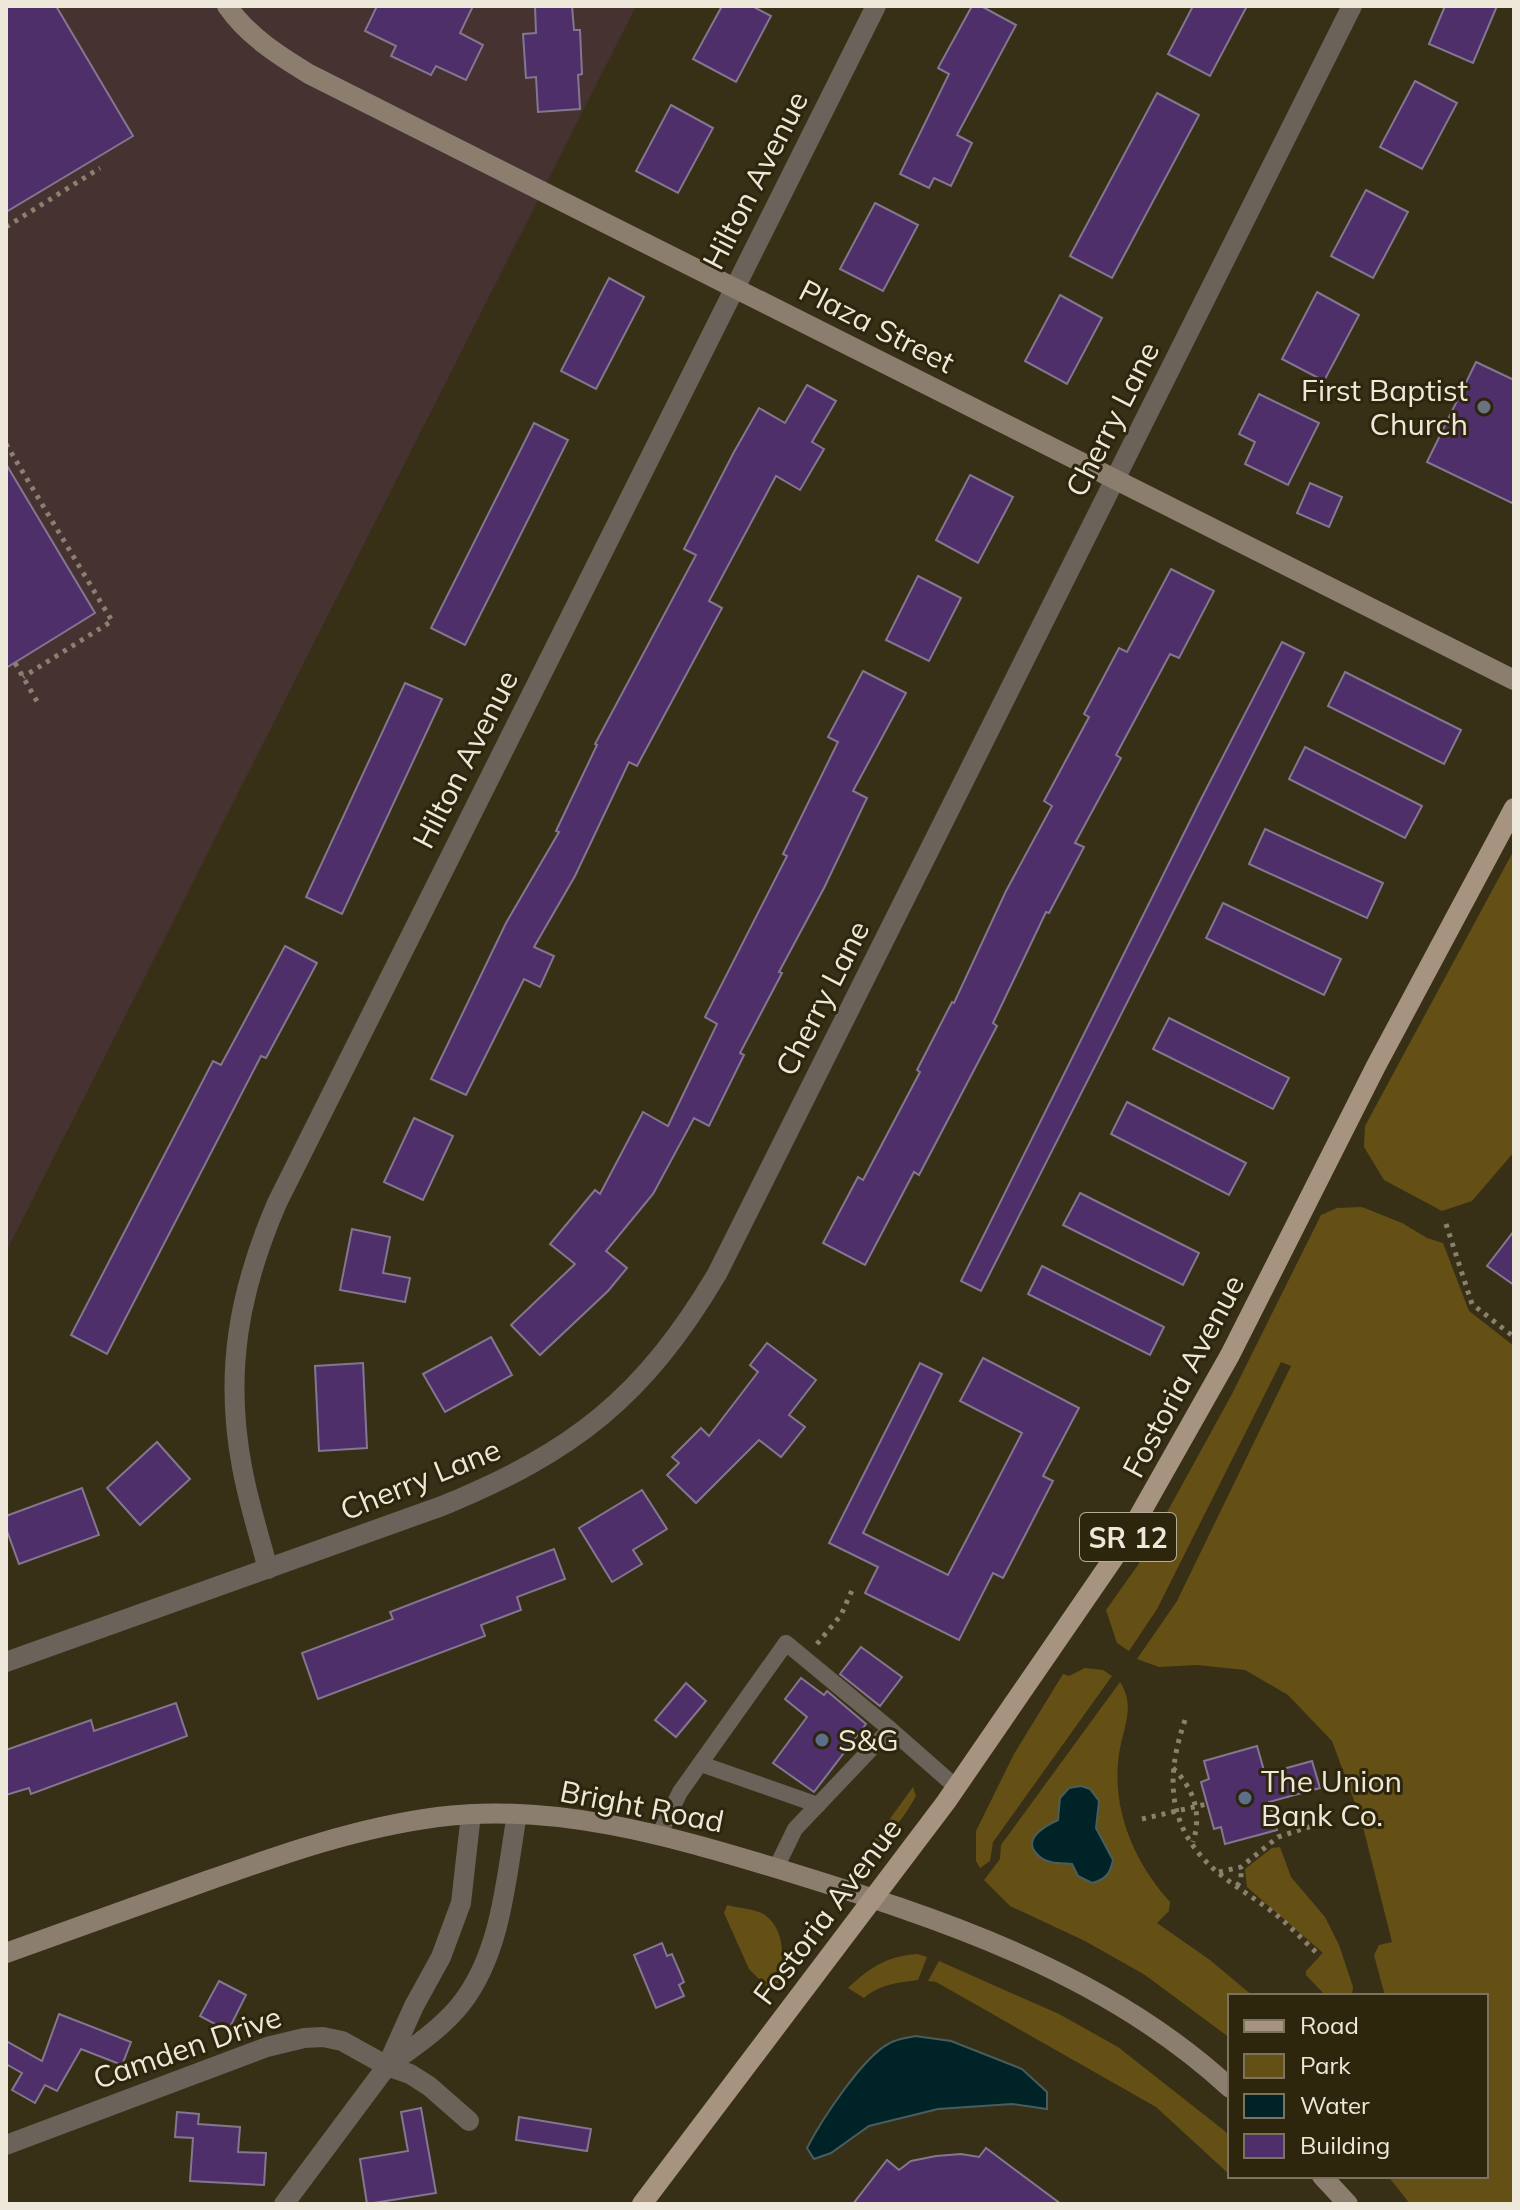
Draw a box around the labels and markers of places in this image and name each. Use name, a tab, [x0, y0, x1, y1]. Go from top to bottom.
place label: First Baptist Church	[1301, 371, 1468, 443]
marker: First Baptist Church	[1475, 398, 1493, 416]
place label: S&G	[838, 1721, 899, 1759]
marker: S&G	[813, 1731, 831, 1749]
place label: The Union Bank Co.	[1261, 1762, 1402, 1834]
marker: The Union Bank Co.	[1236, 1789, 1254, 1807]

